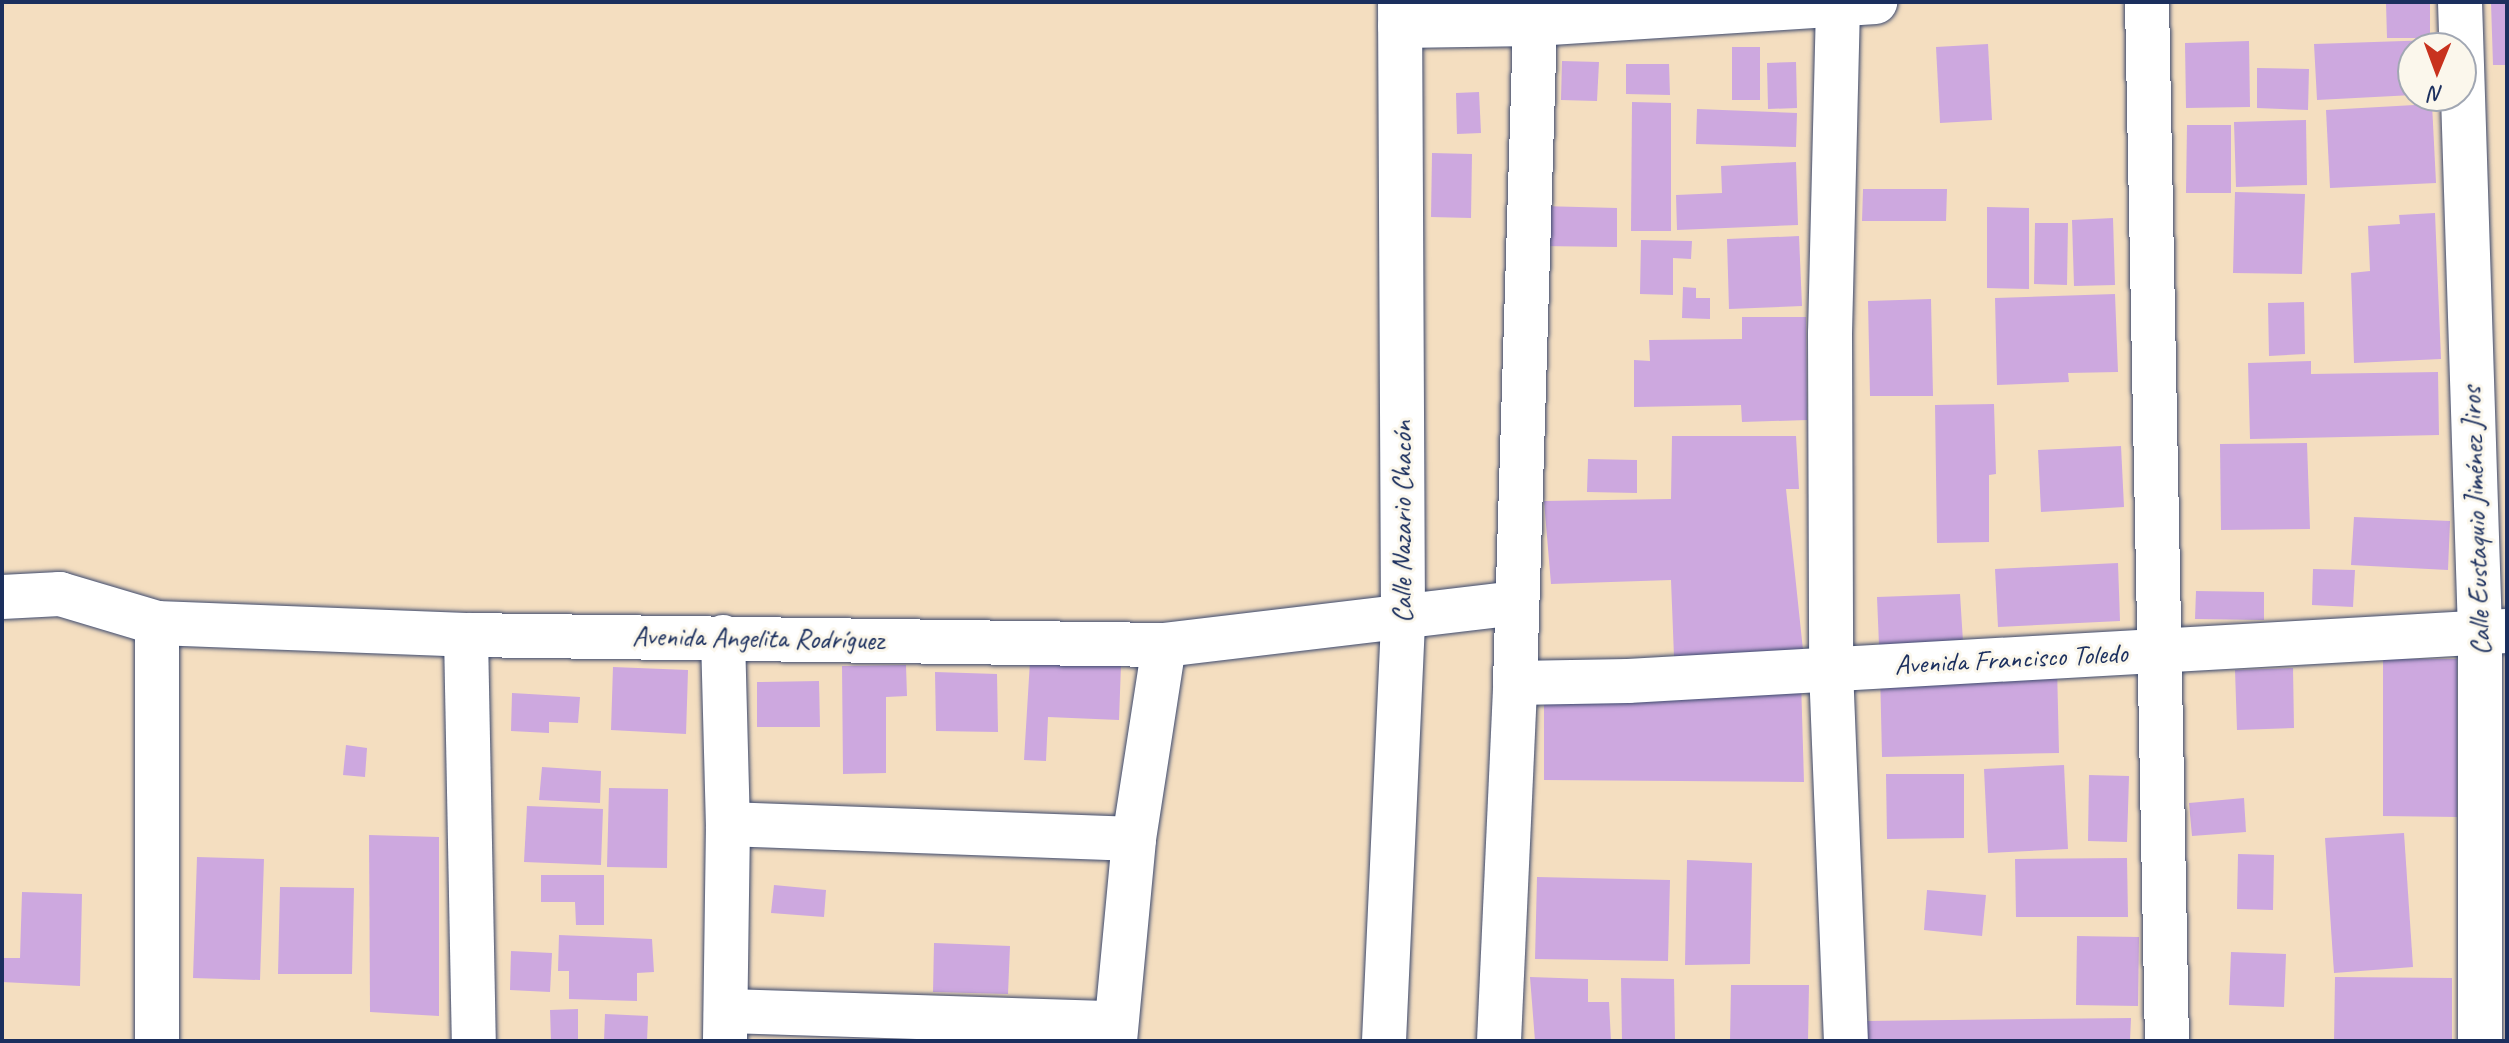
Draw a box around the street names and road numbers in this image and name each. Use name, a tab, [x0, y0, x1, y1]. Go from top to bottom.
street label: Calle Eustaquio Jiménez Jiros	[2455, 386, 2497, 656]
street label: Calle Nazario Chacón	[1385, 421, 1419, 623]
street label: Avenida Angelita Rodríguez	[632, 619, 884, 657]
street label: Avenida Francisco Toledo	[1894, 636, 2128, 682]

